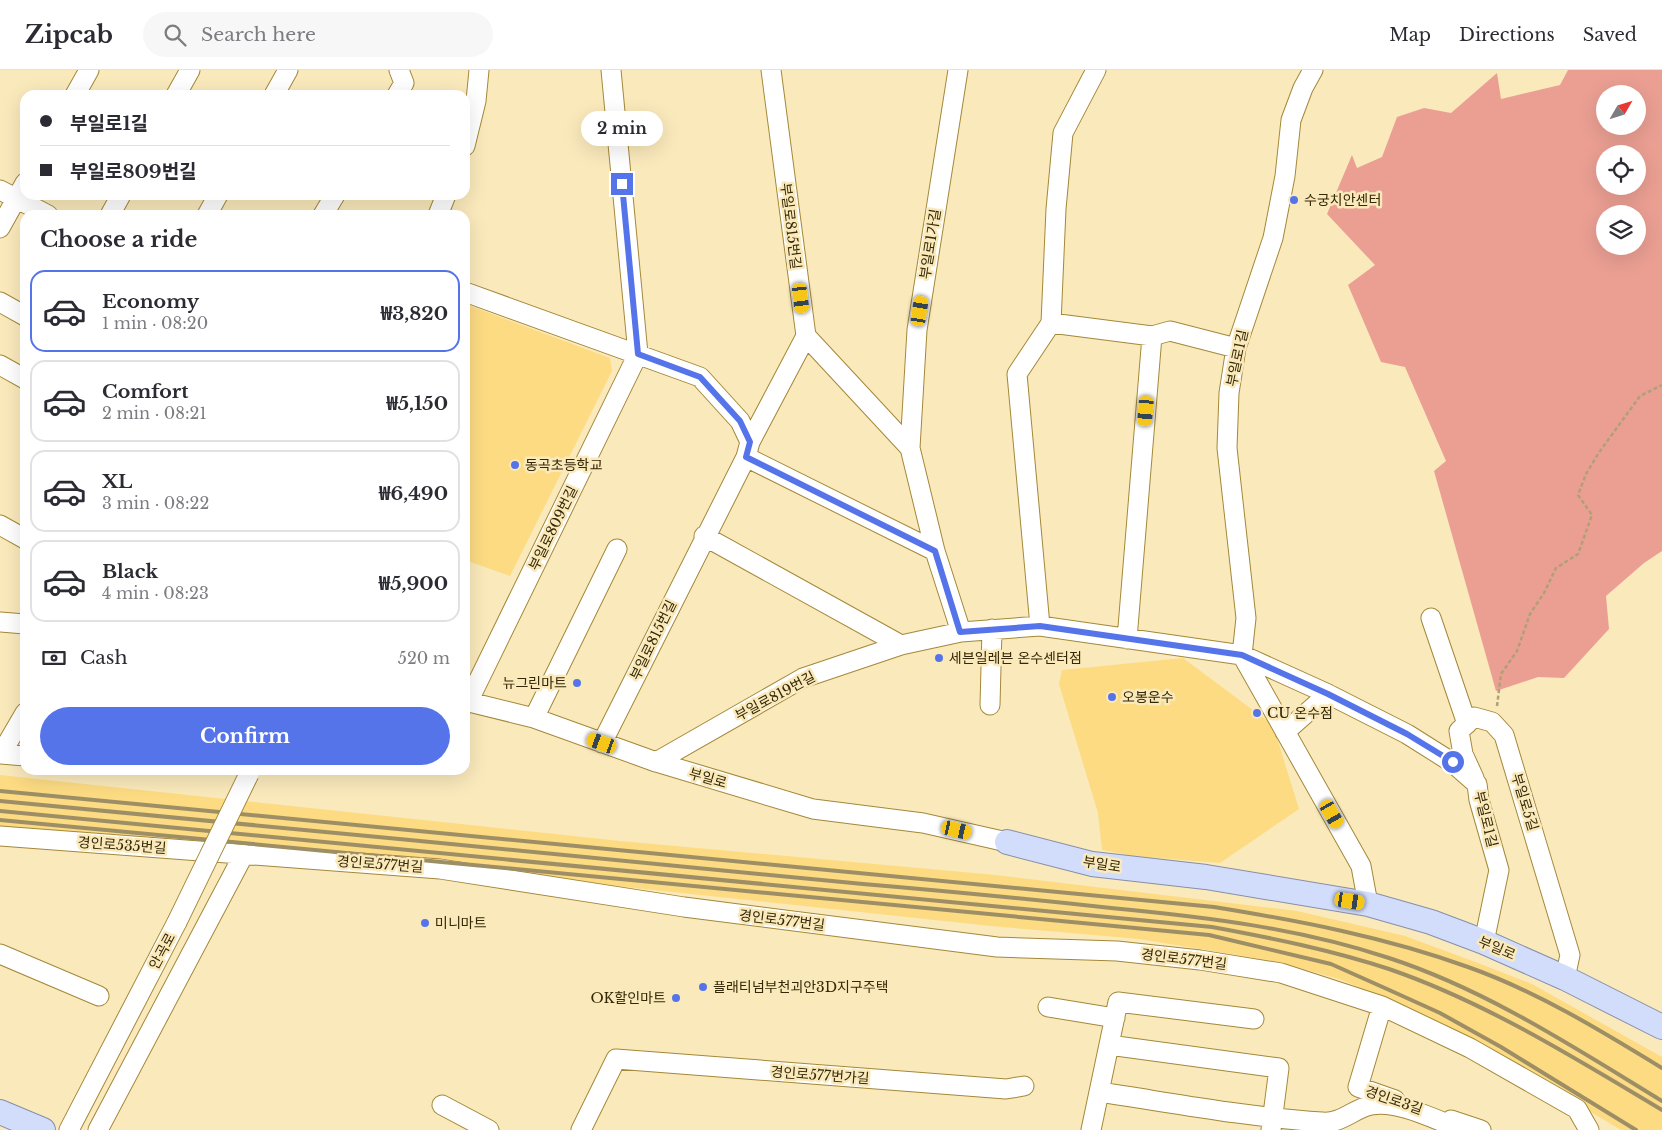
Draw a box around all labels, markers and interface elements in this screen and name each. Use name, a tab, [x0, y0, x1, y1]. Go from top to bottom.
search box	[143, 12, 493, 57]
text: Zipcab	[25, 20, 113, 49]
icon: search	[161, 21, 189, 49]
text: Search here	[201, 23, 316, 46]
text: Map	[1389, 24, 1431, 46]
text: Directions	[1459, 24, 1555, 46]
text: Saved	[1583, 24, 1637, 46]
north arrow	[1596, 85, 1646, 135]
map controls	[1596, 85, 1646, 255]
text: 부일로1길	[70, 112, 148, 135]
callout: 2 min	[581, 112, 663, 146]
text: 2 min	[597, 118, 647, 138]
button: locate	[1596, 145, 1646, 195]
text: 부일로809번길	[70, 160, 197, 183]
route end	[611, 173, 633, 195]
street label: 부일로815번길	[777, 182, 805, 270]
place label: 수궁치안센터	[1304, 191, 1381, 209]
marker: 수궁치안센터	[1288, 194, 1300, 206]
button: layers	[1596, 205, 1646, 255]
street label: 부일로1가길	[916, 208, 944, 280]
text: Choose a ride	[40, 226, 197, 253]
car	[791, 282, 810, 314]
icon: car	[42, 289, 87, 334]
text: Economy	[102, 290, 199, 313]
car	[910, 295, 929, 327]
text: ₩3,820	[381, 302, 448, 325]
text: 1 min · 08:20	[102, 313, 208, 333]
street label: 부일로1길	[1222, 328, 1252, 388]
icon: car	[42, 379, 87, 424]
text: Comfort	[102, 380, 189, 403]
text: ₩5,150	[386, 392, 448, 415]
car	[1137, 395, 1154, 427]
text: 2 min · 08:21	[102, 403, 207, 423]
place label: 동곡초등학교	[525, 456, 602, 474]
marker: 동곡초등학교	[509, 459, 521, 471]
icon: car	[42, 469, 87, 514]
text: XL	[102, 470, 132, 493]
text: ₩6,490	[379, 482, 448, 505]
street label: 부일로809번길	[525, 483, 581, 573]
text: 3 min · 08:22	[102, 493, 209, 513]
icon: car	[42, 559, 87, 604]
text: Black	[102, 560, 158, 583]
text: ₩5,900	[379, 572, 448, 595]
text: 4 min · 08:23	[102, 583, 209, 603]
street label: 부일로815번길	[626, 597, 680, 683]
icon: cash	[40, 644, 68, 672]
text: Cash	[80, 646, 127, 669]
text: 520 m	[398, 648, 450, 668]
place label: 세븐일레븐 온수센터점	[949, 649, 1082, 667]
marker: 세븐일레븐 온수센터점	[933, 652, 945, 664]
street label: 부일로819번길	[732, 667, 818, 725]
place label: 뉴그린마트	[503, 674, 567, 692]
marker: 뉴그린마트	[571, 677, 583, 689]
place label: 오봉운수	[1122, 688, 1174, 706]
marker: 오봉운수	[1106, 691, 1118, 703]
place label: CU 온수점	[1267, 704, 1333, 722]
button: Confirm	[40, 707, 450, 765]
marker: CU 온수점	[1251, 707, 1263, 719]
car	[585, 731, 618, 755]
route start	[1442, 751, 1464, 773]
street label: 부일로	[687, 764, 729, 792]
street label: 부일로5길	[1508, 771, 1542, 833]
street label: 부일로1길	[1470, 789, 1502, 849]
car	[1318, 797, 1345, 831]
car	[940, 819, 973, 841]
street label: 경인로535번길	[77, 833, 167, 857]
street label: 경인로577번길	[336, 852, 424, 876]
street label: 부일로	[1082, 852, 1123, 876]
car	[1334, 891, 1365, 911]
street label: 경인로577번길	[738, 906, 826, 934]
place label: 미니마트	[435, 914, 487, 932]
marker: 미니마트	[419, 917, 431, 929]
street label: 안곡로	[145, 930, 179, 972]
street label: 부일로	[1476, 932, 1518, 964]
street label: 경인로577번길	[1140, 945, 1228, 973]
place label: 플래티넘부천괴안3D지구주택	[713, 978, 889, 996]
marker: 플래티넘부천괴안3D지구주택	[697, 981, 709, 993]
place label: OK할인마트	[591, 989, 666, 1007]
marker: OK할인마트	[670, 992, 682, 1004]
street label: 경인로577번가길	[770, 1063, 870, 1087]
street label: 경인로3길	[1363, 1082, 1425, 1118]

